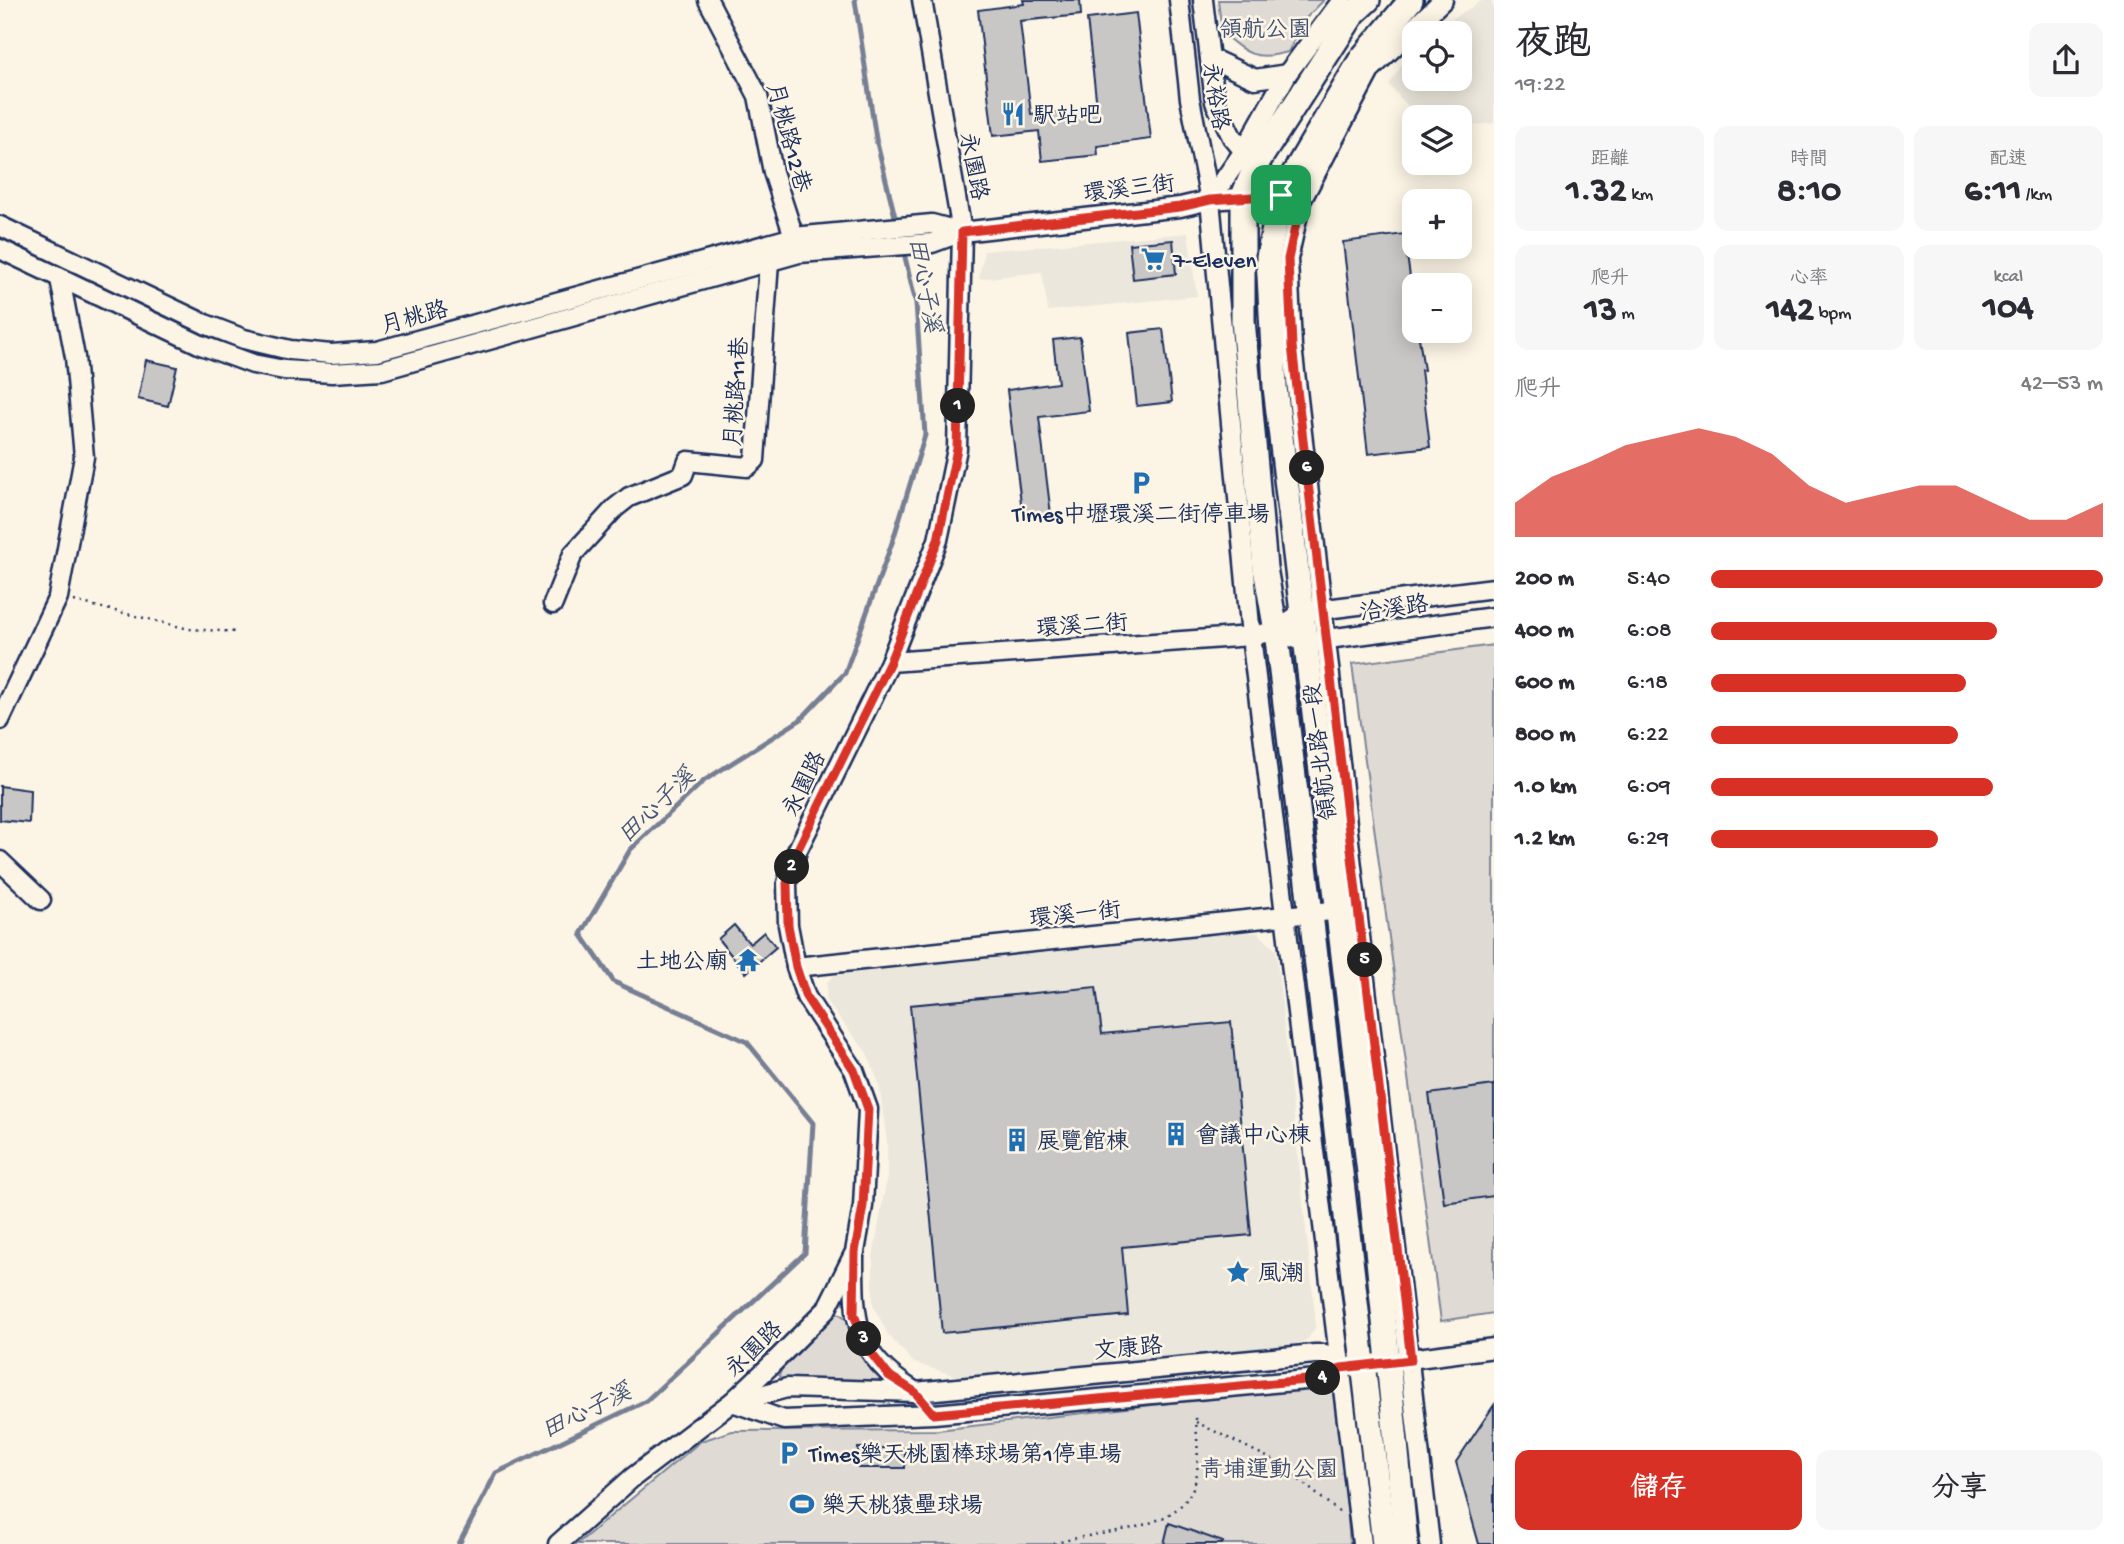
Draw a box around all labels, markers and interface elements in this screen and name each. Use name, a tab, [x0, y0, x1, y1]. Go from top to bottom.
park label: 領航公園	[1219, 17, 1311, 45]
map controls	[1402, 21, 1472, 343]
button: locate	[1402, 21, 1472, 91]
button: share	[2029, 23, 2103, 97]
text: 夜跑	[1515, 24, 1591, 68]
street label: 永裕路	[1195, 60, 1233, 133]
text: 19:22	[1515, 72, 1566, 99]
street label: 月桃路12巷	[759, 80, 815, 197]
restaurant icon: 駅站吧	[999, 100, 1027, 128]
place label: 駅站吧	[1033, 104, 1102, 131]
button: layers	[1402, 105, 1472, 175]
street label: 永園路	[952, 130, 992, 203]
text: 距離	[1591, 149, 1629, 172]
text: 時間	[1790, 149, 1828, 172]
text: 配速	[1989, 149, 2027, 172]
pin	[1251, 165, 1311, 225]
street label: 環溪三街	[1082, 170, 1177, 209]
text: 1.32	[1566, 172, 1627, 213]
text: 8:10	[1777, 172, 1841, 213]
text: 6:11	[1964, 172, 2021, 213]
icon: arrive	[1262, 176, 1300, 214]
text: km	[1627, 184, 1653, 207]
text: /km	[2021, 184, 2052, 207]
button: +	[1402, 189, 1472, 259]
water label: 田心子溪	[900, 236, 947, 337]
supermarket icon: 7-Eleven	[1139, 245, 1167, 273]
place label: 7-Eleven	[1172, 249, 1256, 276]
text: kcal	[1993, 266, 2023, 289]
text: 爬升	[1591, 268, 1629, 291]
text: 心率	[1790, 268, 1828, 291]
button: −	[1402, 273, 1472, 343]
text: 104	[1983, 289, 2034, 330]
text: 13	[1585, 291, 1617, 332]
text: 142	[1766, 291, 1814, 332]
street label: 月桃路	[378, 296, 452, 341]
text: m	[1617, 303, 1635, 326]
text: bpm	[1814, 303, 1852, 326]
street label: 月桃路11巷	[720, 335, 756, 448]
text: 42–53 m	[2021, 371, 2103, 398]
text: 爬升	[1515, 377, 1561, 404]
pin: 1	[940, 388, 976, 424]
text: 1	[954, 394, 961, 417]
pin: 6	[1290, 450, 1324, 486]
text: 6	[1302, 456, 1311, 479]
parking icon: Times中壢環溪二街停車場	[1127, 469, 1155, 497]
place label: Times中壢環溪二街停車場	[1010, 502, 1270, 530]
text: 200 m	[1515, 566, 1574, 593]
text: 5:40	[1627, 566, 1670, 593]
street label: 洽溪路	[1358, 591, 1431, 629]
street label: 環溪二街	[1035, 610, 1129, 644]
text: 400 m	[1515, 618, 1574, 645]
text: 6:08	[1627, 618, 1672, 645]
text: 600 m	[1515, 670, 1575, 697]
text: 6:18	[1627, 670, 1668, 697]
street label: 領航北路一段	[1300, 681, 1344, 822]
text: 800 m	[1515, 722, 1576, 749]
text: 6:22	[1627, 722, 1668, 749]
street label: 永園路	[778, 747, 833, 821]
water label: 田心子溪	[613, 762, 704, 851]
text: 1.0 km	[1515, 774, 1577, 801]
text: 6:09	[1627, 774, 1670, 801]
text: 1.2 km	[1515, 826, 1575, 853]
text: 6:29	[1627, 826, 1669, 853]
pin: 2	[774, 850, 810, 884]
text: 2	[787, 855, 796, 878]
street label: 環溪一街	[1028, 897, 1123, 935]
pin: 5	[1348, 942, 1382, 978]
temple icon: 土地公廟	[734, 946, 762, 974]
place label: 土地公廟	[636, 948, 728, 977]
text: 5	[1360, 948, 1370, 971]
building icon: 會議中心棟	[1162, 1120, 1190, 1148]
place label: 會議中心棟	[1196, 1122, 1311, 1151]
building icon: 展覽館棟	[1003, 1126, 1031, 1154]
place label: 展覽館棟	[1037, 1129, 1129, 1157]
place icon: 風潮	[1224, 1258, 1252, 1286]
place label: 風潮	[1258, 1261, 1304, 1289]
street label: 永園路	[721, 1316, 790, 1384]
pin: 3	[846, 1322, 882, 1356]
text: 3	[859, 1327, 868, 1350]
street label: 文康路	[1093, 1333, 1164, 1367]
pin: 4	[1306, 1360, 1340, 1396]
text: 4	[1318, 1366, 1327, 1389]
water label: 田心子溪	[538, 1377, 639, 1447]
parking icon: Times樂天桃園棒球場第1停車場	[775, 1439, 803, 1467]
place label: Times樂天桃園棒球場第1停車場	[807, 1441, 1122, 1470]
button: 儲存	[1515, 1450, 1802, 1530]
button: 分享	[1816, 1450, 2103, 1530]
park label: 青埔運動公園	[1200, 1457, 1338, 1485]
sports icon: 樂天桃猿壘球場	[788, 1490, 816, 1518]
place label: 樂天桃猿壘球場	[822, 1492, 983, 1521]

